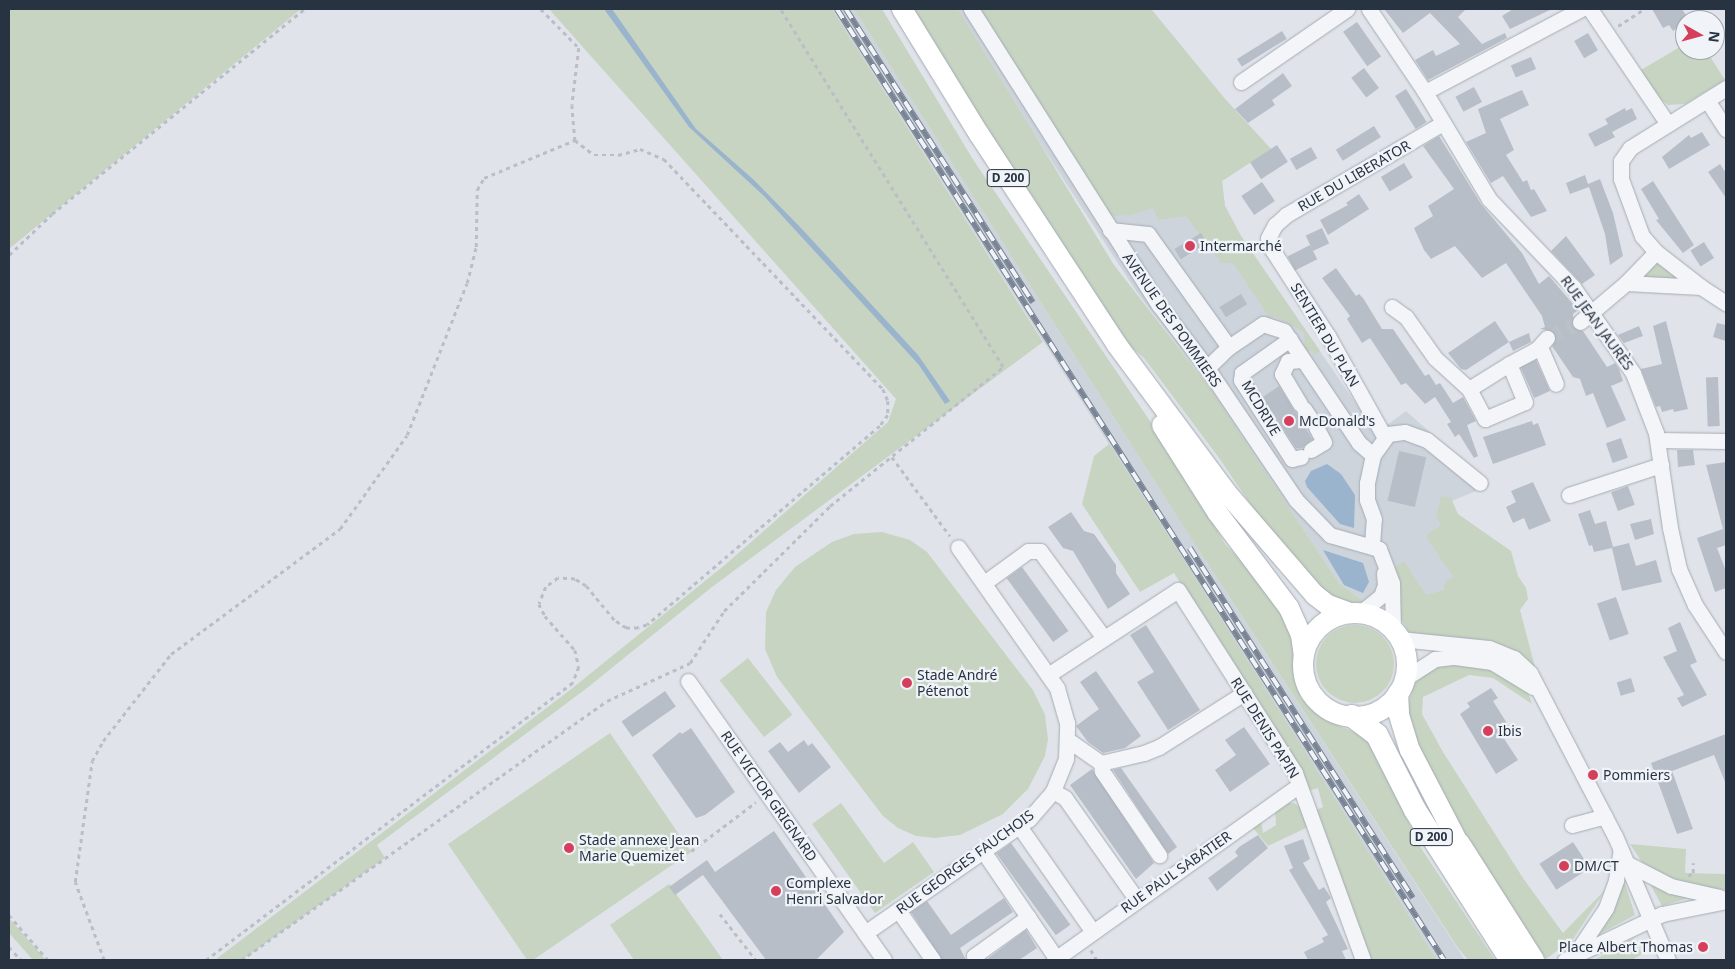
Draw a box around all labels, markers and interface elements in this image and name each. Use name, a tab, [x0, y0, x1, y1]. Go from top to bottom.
north arrow	[1675, 10, 1725, 60]
text: N	[1704, 30, 1725, 44]
street label: RUE DU LIBERATOR	[1295, 137, 1413, 215]
road number: D 200	[987, 168, 1029, 188]
place label: Intermarché	[1200, 238, 1282, 254]
marker: Intermarché	[1184, 240, 1196, 252]
street label: AVENUE DES POMMIERS	[1119, 250, 1225, 390]
street label: RUE JEAN JAURÈS	[1557, 273, 1637, 373]
street label: SENTIER DU PLAN	[1287, 280, 1363, 390]
street label: MCDRIVE	[1238, 377, 1284, 439]
place label: McDonald's	[1299, 413, 1375, 429]
marker: McDonald's	[1283, 415, 1295, 427]
place label: Stade André Pétenot	[917, 667, 997, 700]
street label: RUE DENIS PAPIN	[1227, 675, 1303, 781]
marker: Stade André Pétenot	[901, 677, 913, 689]
place label: Ibis	[1498, 723, 1522, 739]
marker: Ibis	[1482, 725, 1494, 737]
street label: RUE VICTOR GRIGNARD	[718, 727, 820, 865]
place label: Pommiers	[1603, 767, 1670, 783]
marker: Pommiers	[1587, 769, 1599, 781]
street label: RUE GEORGES FAUCHOIS	[893, 806, 1037, 918]
street label: RUE PAUL SABATIER	[1118, 828, 1234, 916]
road number: D 200	[1410, 828, 1452, 846]
place label: Stade annexe Jean Marie Quemizet	[579, 832, 699, 864]
marker: Stade annexe Jean Marie Quemizet	[563, 842, 575, 854]
place label: DM/CT	[1574, 858, 1619, 874]
marker: DM/CT	[1558, 860, 1570, 872]
place label: Complexe Henri Salvador	[786, 875, 883, 908]
marker: Complexe Henri Salvador	[770, 885, 782, 897]
place label: Place Albert Thomas	[1559, 939, 1693, 955]
marker: Place Albert Thomas	[1697, 941, 1709, 953]

